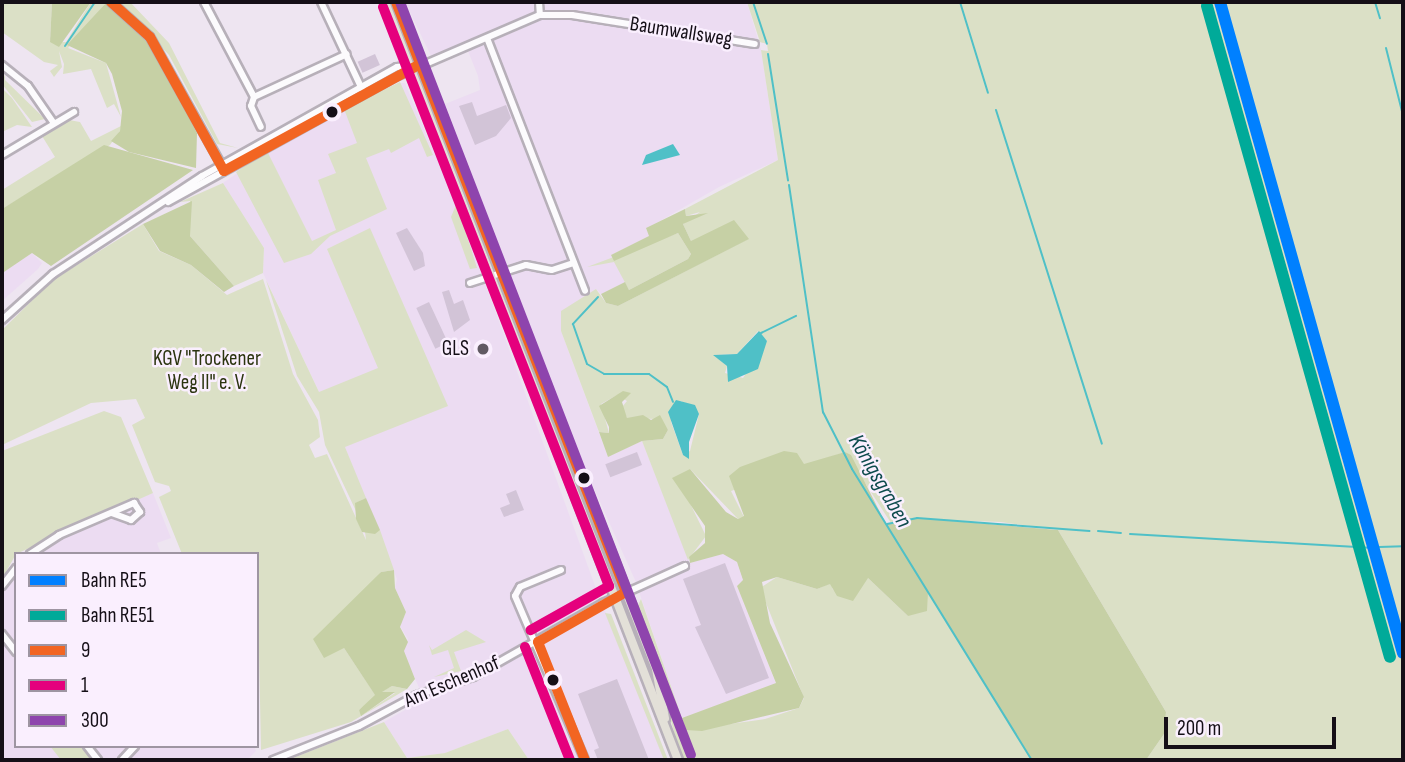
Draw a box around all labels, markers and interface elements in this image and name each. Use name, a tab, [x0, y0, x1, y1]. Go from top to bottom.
street label: Baumwallsweg	[628, 11, 734, 53]
unlabelled marker	[325, 105, 339, 119]
place label: GLS	[442, 336, 469, 362]
marker: GLS	[475, 341, 491, 357]
park label: KGV "Trockener Weg II" e. V.	[153, 346, 261, 396]
water label: Königsgraben	[842, 429, 918, 533]
unlabelled marker	[577, 471, 591, 485]
legend	[14, 552, 259, 748]
text: Bahn RE5	[81, 568, 147, 593]
text: Bahn RE51	[81, 603, 154, 628]
text: 9	[81, 638, 90, 663]
street label: Am Eschenhof	[401, 651, 503, 713]
text: 1	[81, 673, 88, 698]
unlabelled marker	[546, 673, 560, 687]
scale bar	[1167, 702, 1338, 746]
text: 300	[81, 708, 109, 733]
text: 200 m	[1177, 716, 1221, 741]

